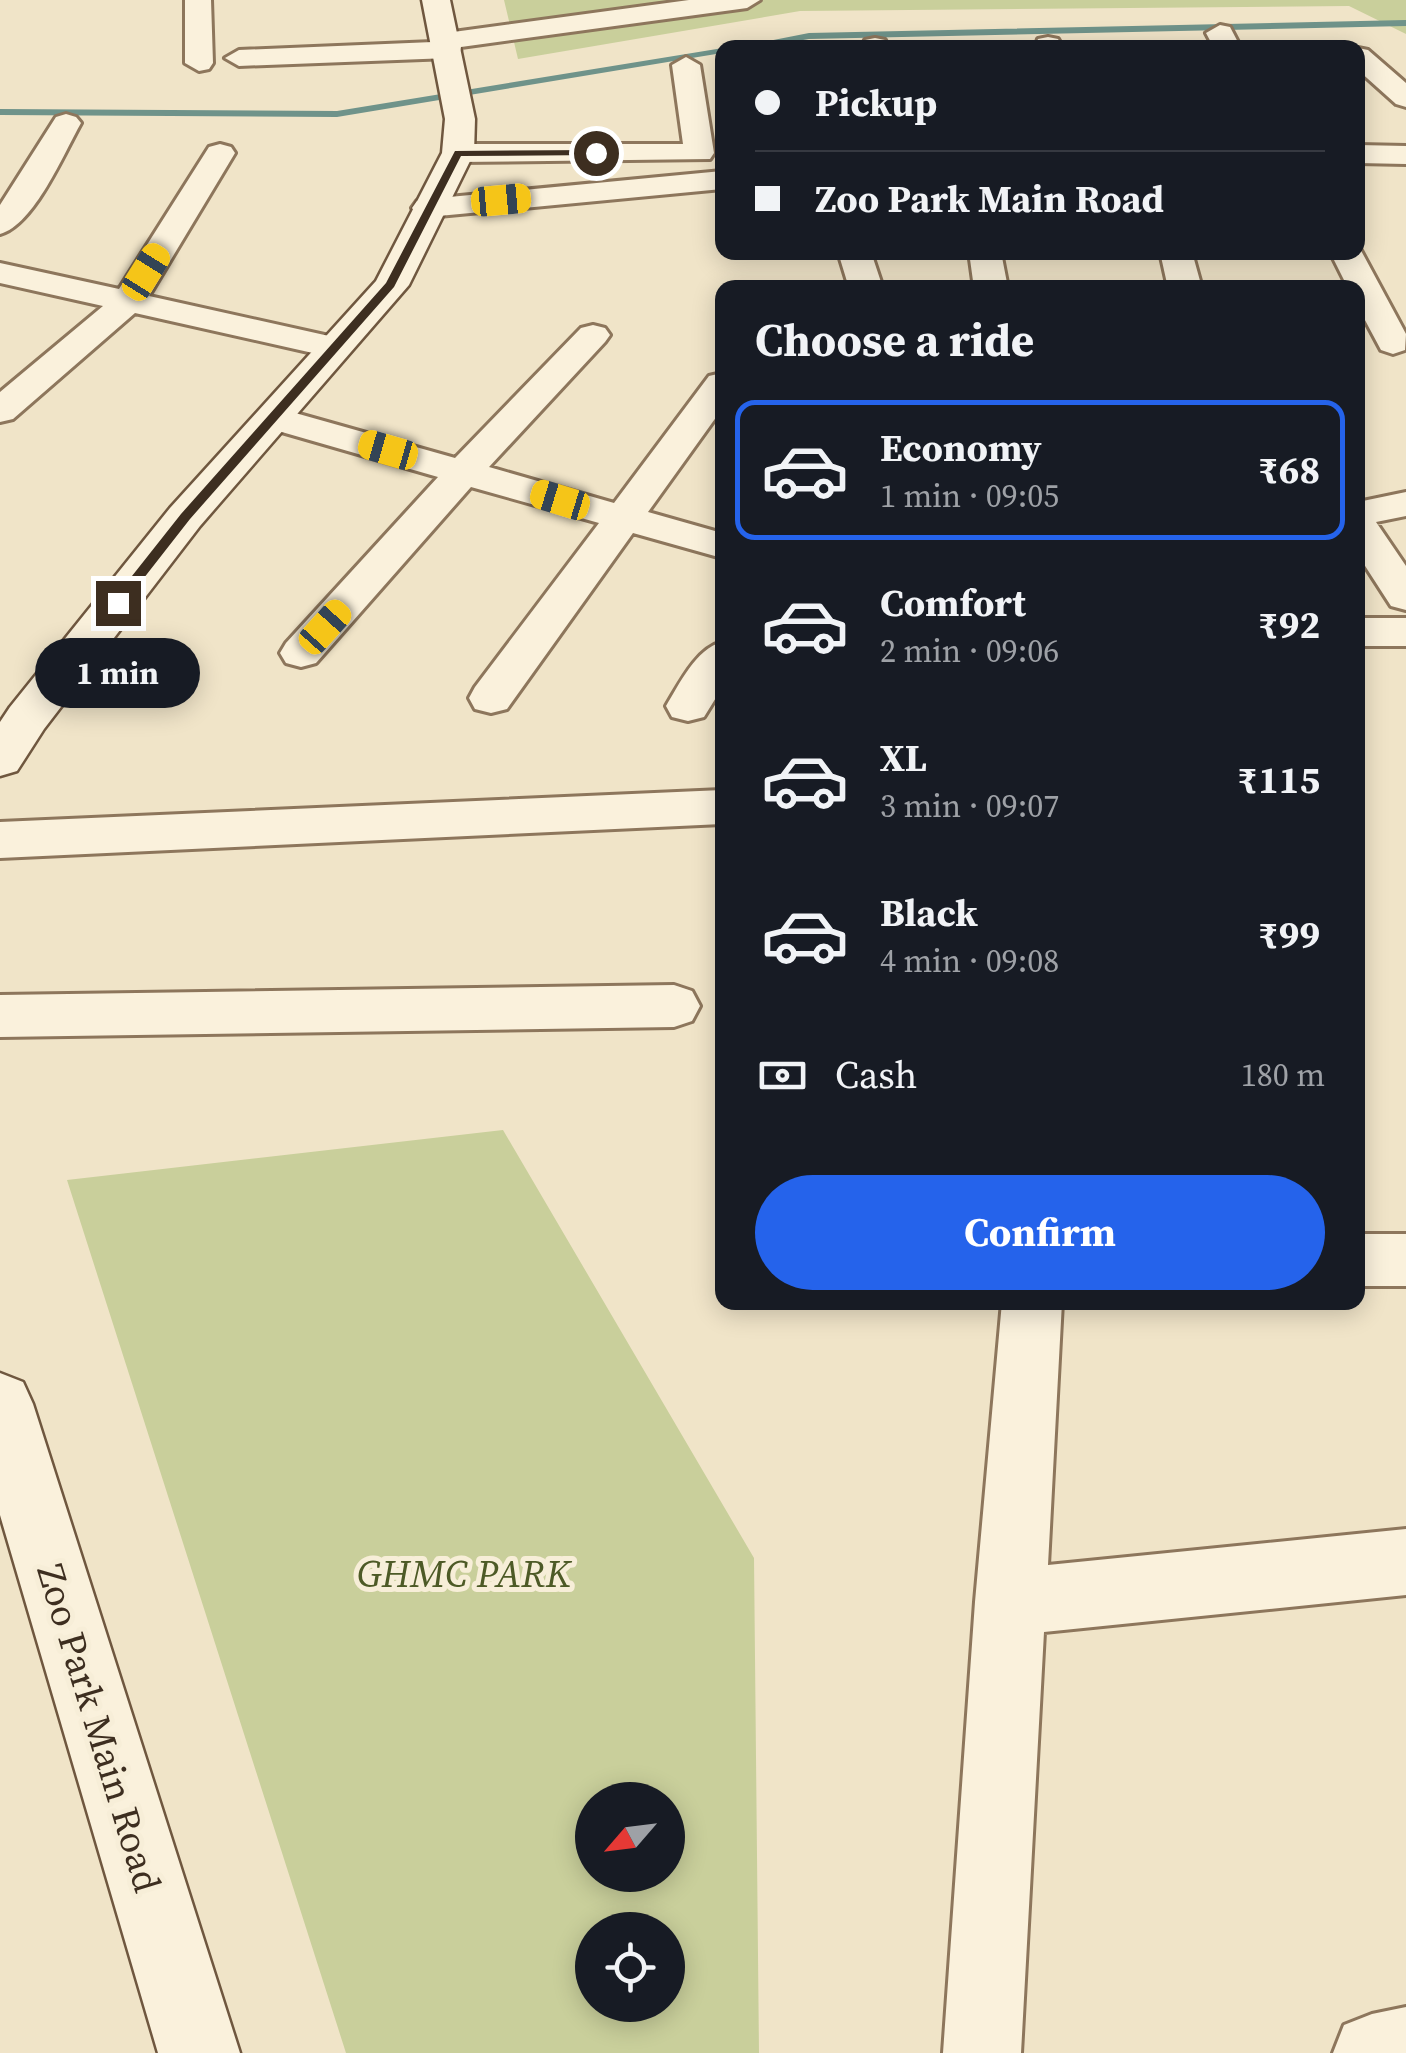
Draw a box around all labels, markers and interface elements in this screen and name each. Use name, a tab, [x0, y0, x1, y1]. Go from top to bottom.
text: Pickup	[815, 77, 937, 129]
route start	[574, 131, 619, 176]
text: Zoo Park Main Road	[815, 173, 1164, 225]
car	[470, 182, 532, 218]
car	[117, 239, 175, 305]
text: Choose a ride	[755, 309, 1034, 371]
text: Economy	[880, 422, 1042, 474]
icon: car	[760, 425, 850, 515]
car	[355, 427, 421, 473]
text: ₹68	[1258, 444, 1320, 496]
text: 1 min · 09:05	[880, 474, 1059, 518]
car	[527, 477, 593, 523]
text: Comfort	[880, 577, 1026, 629]
icon: car	[760, 580, 850, 670]
route end	[96, 581, 141, 626]
car	[294, 595, 356, 659]
text: ₹92	[1258, 599, 1320, 651]
text: 2 min · 09:06	[880, 629, 1059, 673]
callout: 1 min	[36, 638, 200, 708]
text: 1 min	[76, 651, 159, 695]
text: XL	[880, 732, 927, 784]
icon: car	[760, 735, 850, 825]
text: ₹115	[1238, 754, 1320, 806]
text: 3 min · 09:07	[880, 784, 1059, 828]
text: Black	[880, 887, 978, 939]
icon: car	[760, 890, 850, 980]
text: ₹99	[1258, 909, 1320, 961]
text: 4 min · 09:08	[880, 939, 1059, 983]
icon: cash	[755, 1048, 810, 1103]
text: Cash	[835, 1049, 917, 1101]
text: 180 m	[1241, 1053, 1325, 1097]
button: Confirm	[755, 1175, 1325, 1290]
park label: GHMC PARK	[357, 1548, 573, 1600]
street label: Zoo Park Main Road	[24, 1558, 174, 1898]
north arrow	[575, 1782, 685, 1892]
map controls	[575, 1782, 685, 2022]
button: locate	[575, 1912, 685, 2022]

